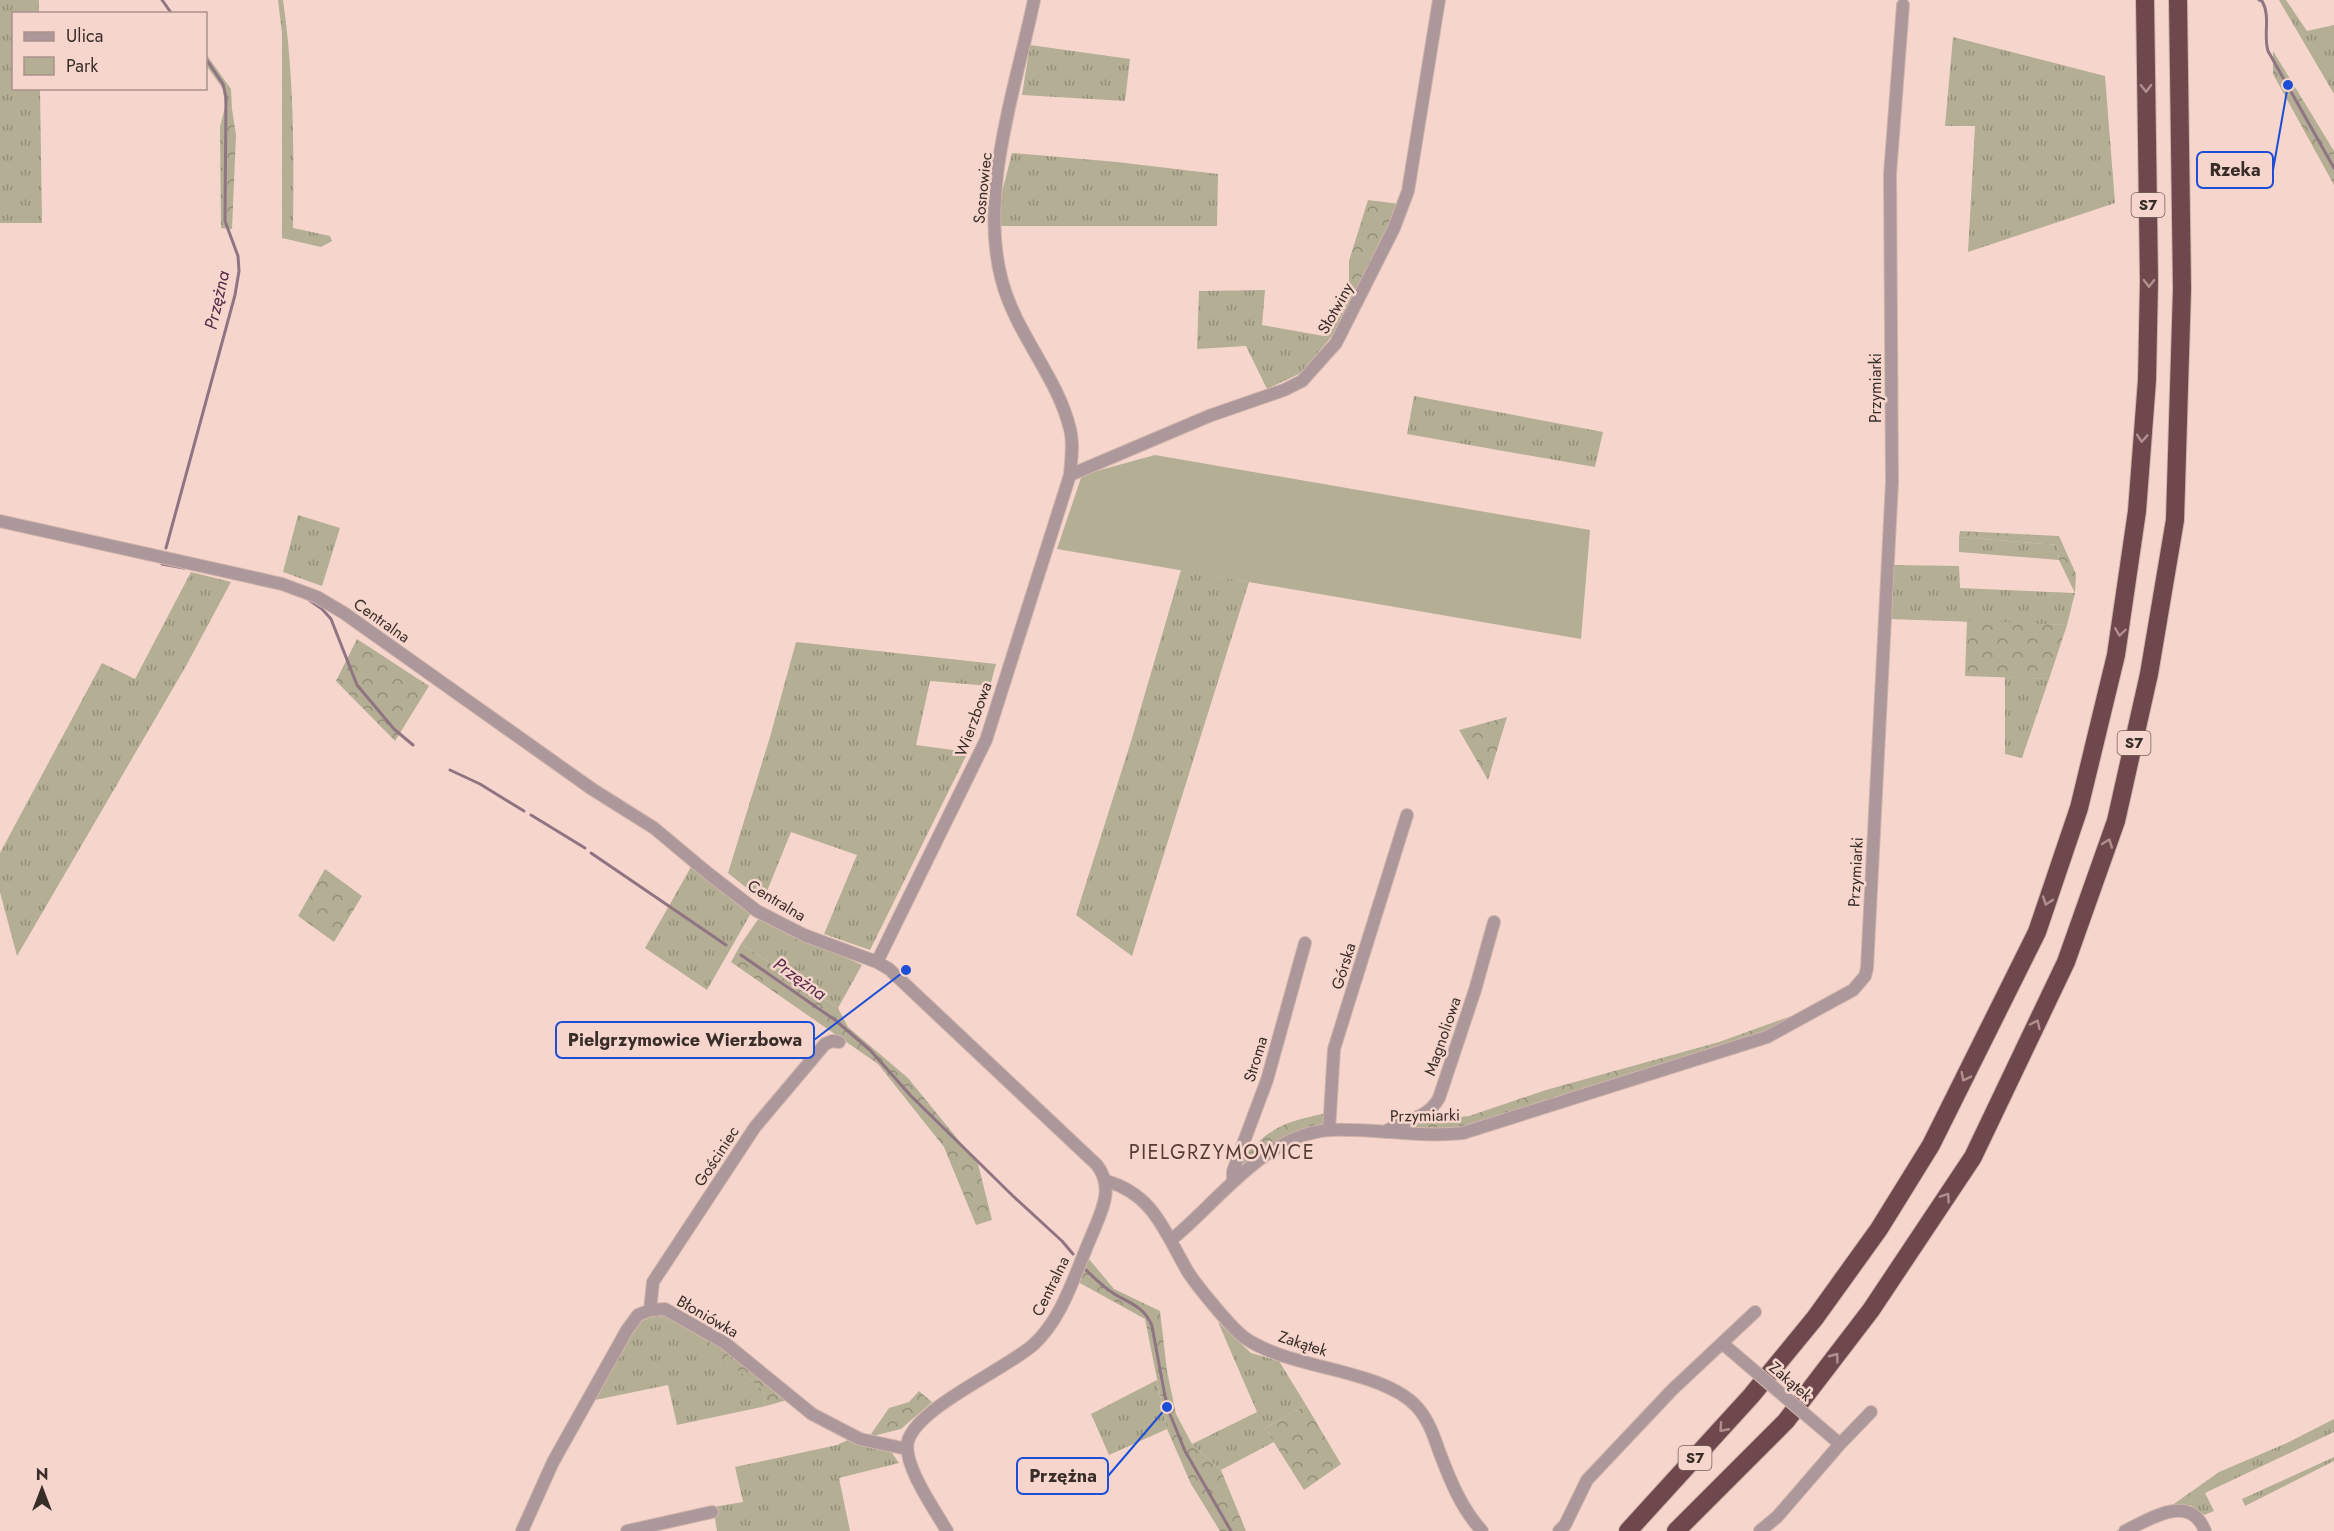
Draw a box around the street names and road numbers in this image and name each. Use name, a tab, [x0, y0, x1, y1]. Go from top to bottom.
street label: Sosnowiec	[967, 151, 998, 225]
road number: S7	[2132, 193, 2164, 217]
street label: Słotwiny	[1312, 278, 1359, 338]
street label: Przymiarki	[1864, 353, 1887, 423]
street label: Centralna	[349, 593, 415, 648]
street label: Wierzbowa	[949, 679, 998, 760]
road number: S7	[2118, 731, 2150, 755]
street label: Przymiarki	[1842, 836, 1869, 908]
street label: Centralna	[743, 874, 810, 927]
street label: Górska	[1325, 940, 1361, 992]
street label: Magnoliowa	[1418, 994, 1467, 1079]
street label: Stroma	[1238, 1033, 1273, 1085]
street label: Przymiarki	[1390, 1103, 1460, 1128]
street label: Gościniec	[688, 1122, 745, 1191]
street label: Centralna	[1026, 1252, 1075, 1320]
street label: Błoniówka	[673, 1289, 743, 1343]
street label: Zakątek	[1275, 1325, 1331, 1362]
street label: Zakątek	[1764, 1356, 1818, 1407]
road number: S7	[1678, 1446, 1712, 1470]

